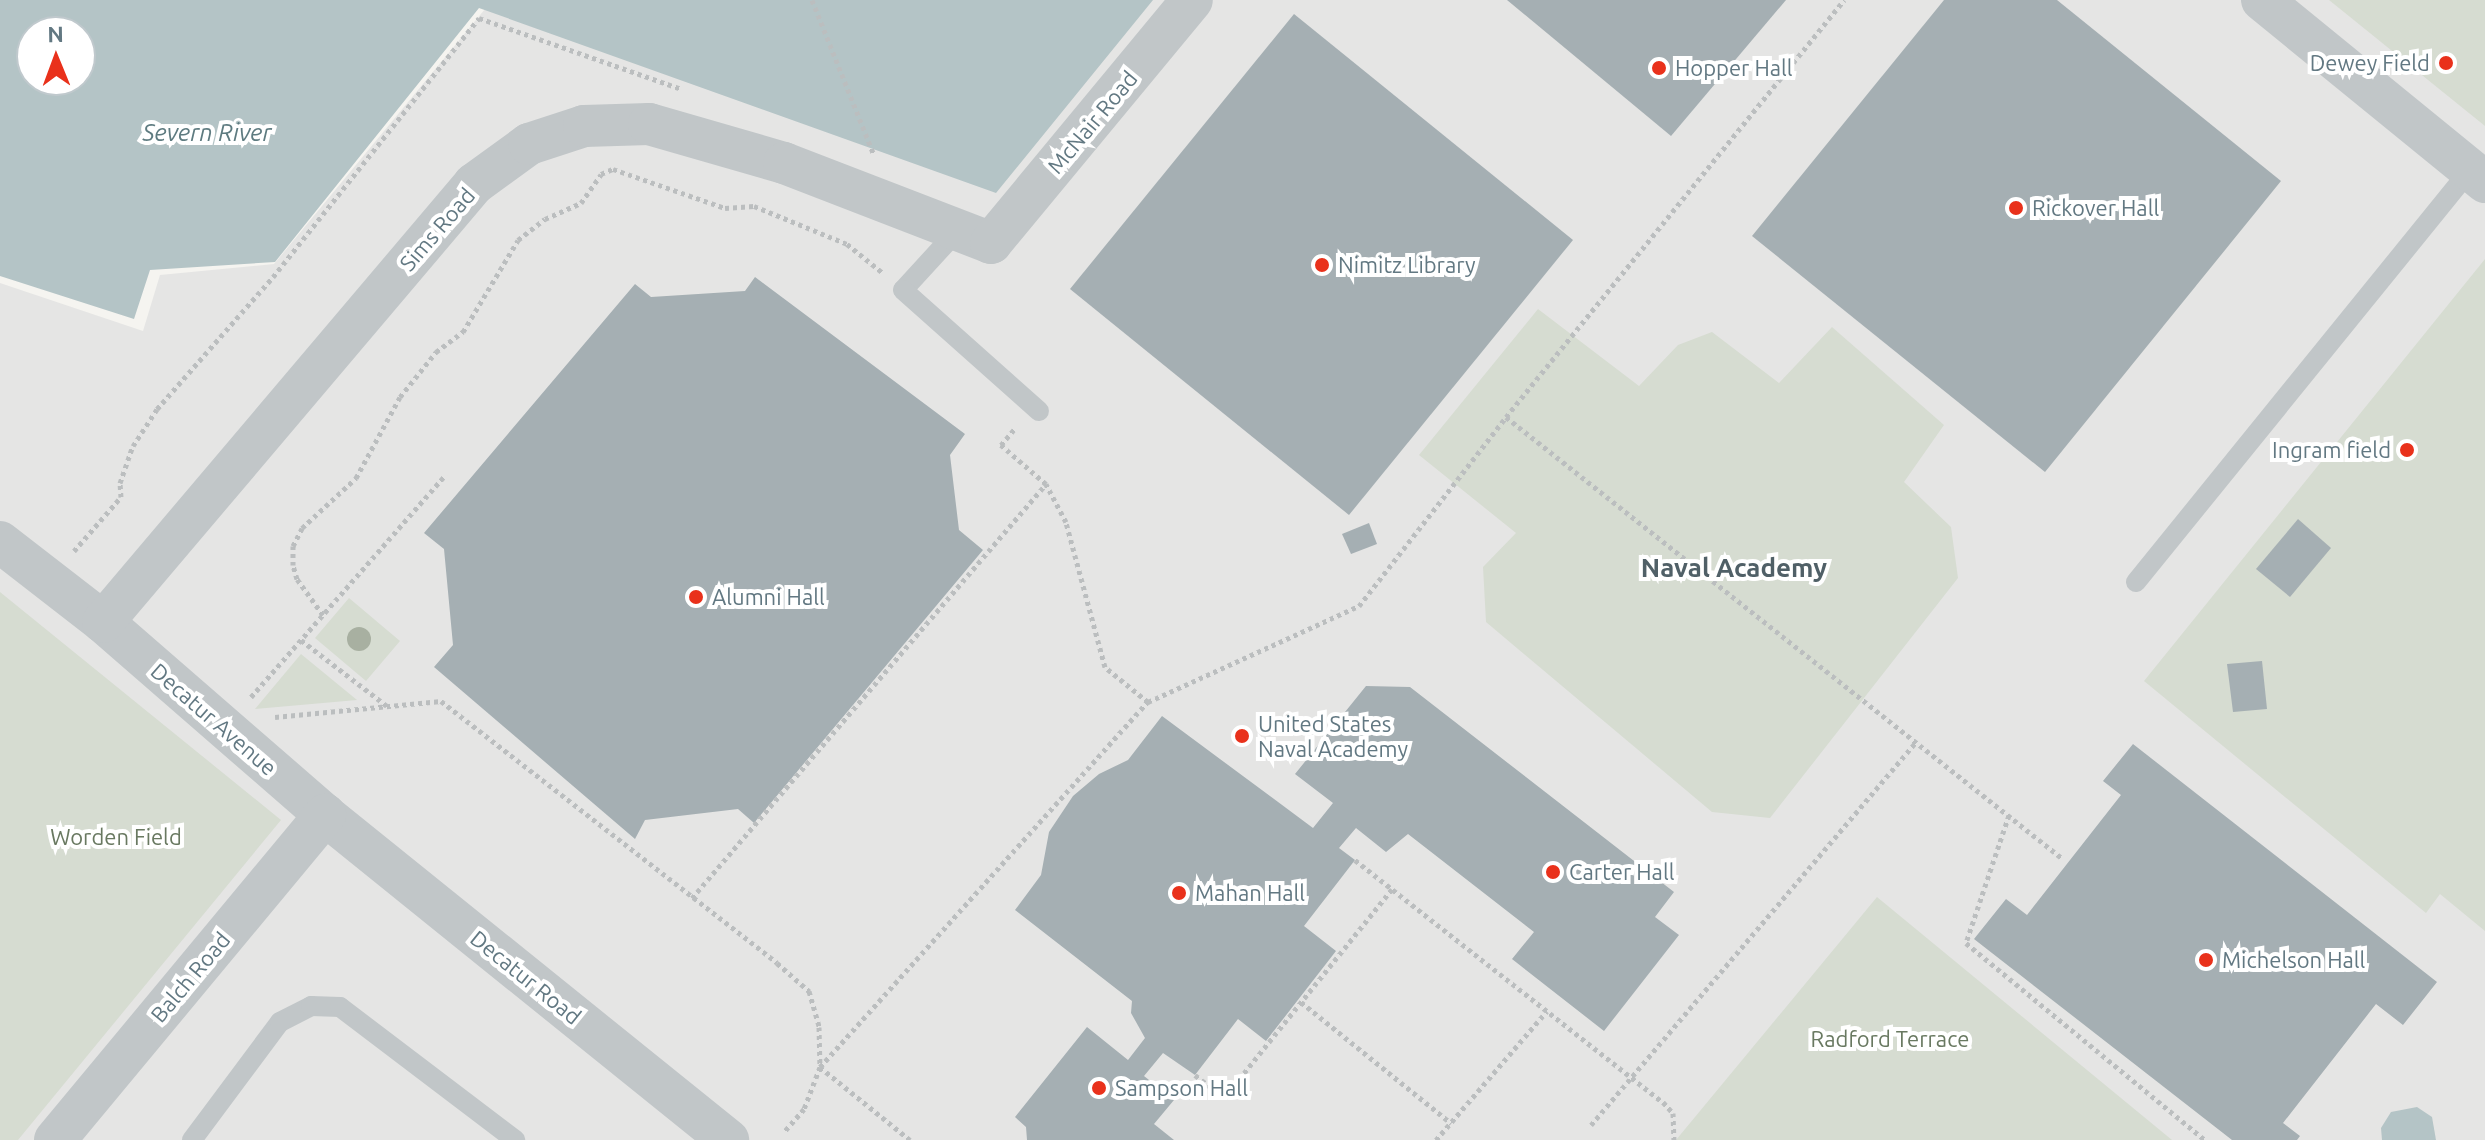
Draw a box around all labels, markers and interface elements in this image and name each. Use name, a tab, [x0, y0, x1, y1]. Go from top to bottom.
north arrow	[16, 16, 96, 96]
text: N	[47, 21, 64, 46]
place label: Dewey Field	[2310, 50, 2430, 76]
marker: Dewey Field	[2437, 54, 2455, 72]
place label: Hopper Hall	[1675, 55, 1793, 81]
marker: Hopper Hall	[1650, 59, 1668, 77]
street label: McNair Road	[1041, 65, 1143, 179]
water label: Severn River	[142, 119, 272, 147]
street label: Sims Road	[394, 182, 480, 276]
place label: Rickover Hall	[2032, 195, 2159, 221]
marker: Rickover Hall	[2007, 199, 2025, 217]
place label: Nimitz Library	[1338, 252, 1476, 278]
marker: Nimitz Library	[1313, 256, 1331, 274]
place label: Ingram field	[2272, 437, 2391, 463]
marker: Ingram field	[2398, 441, 2416, 459]
district label: Naval Academy	[1641, 552, 1827, 584]
place label: Alumni Hall	[712, 584, 825, 610]
marker: Alumni Hall	[687, 588, 705, 606]
street label: Decatur Avenue	[146, 657, 282, 781]
place label: United States Naval Academy	[1258, 710, 1408, 762]
marker: United States Naval Academy	[1233, 727, 1251, 745]
park label: Worden Field	[50, 824, 182, 850]
place label: Carter Hall	[1569, 859, 1674, 885]
marker: Carter Hall	[1544, 863, 1562, 881]
place label: Mahan Hall	[1195, 880, 1305, 906]
marker: Mahan Hall	[1170, 884, 1188, 902]
street label: Decatur Road	[465, 924, 587, 1030]
street label: Balch Road	[145, 927, 235, 1027]
place label: Michelson Hall	[2222, 947, 2365, 973]
marker: Michelson Hall	[2197, 951, 2215, 969]
park label: Radford Terrace	[1811, 1026, 1969, 1052]
place label: Sampson Hall	[1115, 1075, 1248, 1101]
marker: Sampson Hall	[1090, 1079, 1108, 1097]

